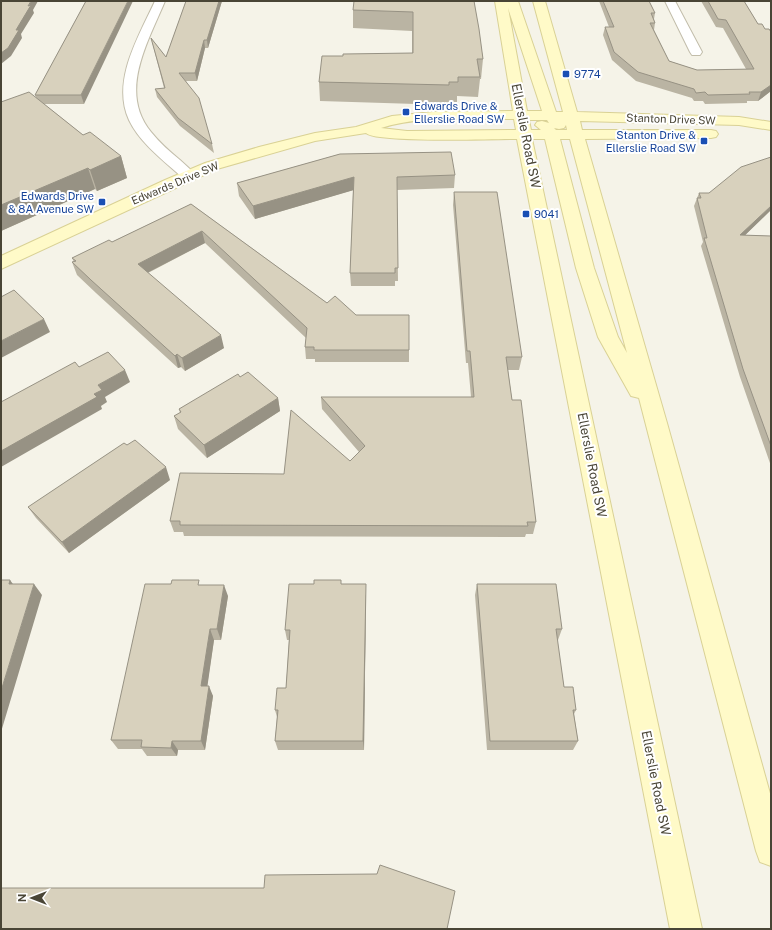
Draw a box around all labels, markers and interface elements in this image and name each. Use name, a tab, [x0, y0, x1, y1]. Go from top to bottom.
place label: 9774	[574, 68, 601, 80]
marker: 9774	[561, 69, 571, 79]
street label: Ellerslie Road SW	[508, 82, 544, 190]
place label: Edwards Drive & Ellerslie Road SW	[414, 100, 505, 125]
marker: Edwards Drive & Ellerslie Road SW	[401, 107, 411, 117]
street label: Stanton Drive SW	[626, 111, 716, 127]
place label: Stanton Drive & Ellerslie Road SW	[606, 129, 697, 154]
marker: Stanton Drive & Ellerslie Road SW	[699, 136, 709, 146]
street label: Edwards Drive SW	[130, 159, 221, 207]
place label: Edwards Drive & 8A Avenue SW	[8, 190, 95, 215]
marker: Edwards Drive & 8A Avenue SW	[97, 197, 107, 207]
place label: 9041	[534, 208, 559, 220]
marker: 9041	[521, 209, 531, 219]
street label: Ellerslie Road SW	[574, 411, 610, 519]
street label: Ellerslie Road SW	[638, 729, 674, 837]
north arrow	[12, 878, 52, 918]
text: N	[16, 894, 28, 902]

